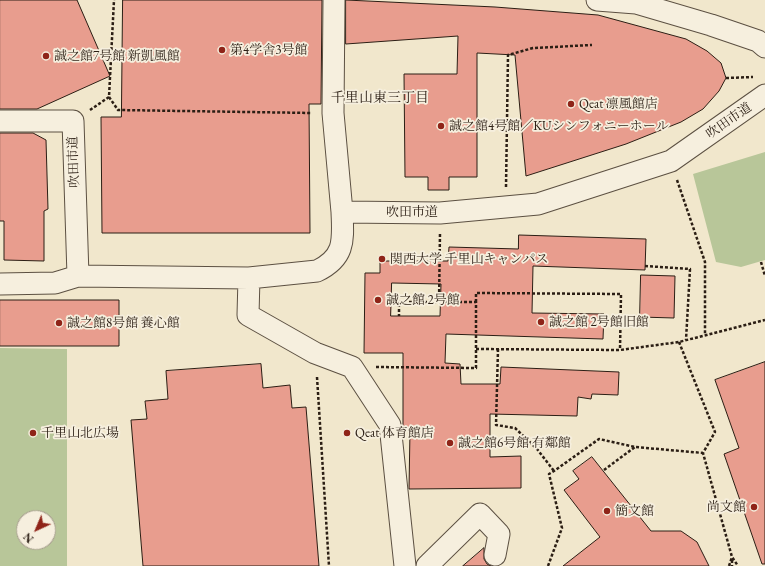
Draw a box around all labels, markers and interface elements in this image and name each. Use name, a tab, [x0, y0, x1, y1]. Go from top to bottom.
place label: 第4学舎3号館	[230, 42, 307, 58]
marker: 第4学舎3号館	[217, 45, 227, 55]
place label: 誠之館7号館 新凱風館	[54, 48, 180, 64]
marker: 誠之館7号館 新凱風館	[41, 51, 51, 61]
district label: 千里山東三丁目	[331, 90, 429, 106]
place label: Qeat 凛風館店	[579, 96, 658, 112]
marker: Qeat 凛風館店	[566, 99, 576, 109]
street label: 吹田市道	[703, 100, 755, 142]
place label: 誠之館4号館／KUシンフォニーホール	[449, 118, 669, 134]
marker: 誠之館4号館／KUシンフォニーホール	[436, 121, 446, 131]
street label: 吹田市道	[65, 136, 83, 188]
street label: 吹田市道	[386, 204, 438, 220]
place label: 関西大学 千里山キャンパス	[390, 251, 549, 267]
marker: 関西大学 千里山キャンパス	[377, 254, 387, 264]
place label: 誠之館 2号館	[386, 292, 460, 308]
marker: 誠之館 2号館	[373, 295, 383, 305]
place label: 誠之館 2号館旧館	[549, 314, 649, 330]
place label: 誠之館8号館 養心館	[67, 315, 180, 331]
marker: 誠之館 2号館旧館	[536, 317, 546, 327]
marker: 誠之館8号館 養心館	[54, 318, 64, 328]
place label: 千里山北広場	[41, 425, 119, 441]
place label: Qeat 体育館店	[355, 425, 434, 441]
marker: 千里山北広場	[28, 428, 38, 438]
marker: Qeat 体育館店	[342, 428, 352, 438]
place label: 誠之館6号館 有鄰館	[458, 435, 571, 451]
marker: 誠之館6号館 有鄰館	[445, 438, 455, 448]
place label: 尚文館	[707, 499, 746, 515]
marker: 尚文館	[749, 502, 759, 512]
place label: 簡文館	[615, 503, 654, 519]
marker: 簡文館	[602, 506, 612, 516]
north arrow	[16, 510, 56, 550]
text: N	[20, 530, 36, 546]

